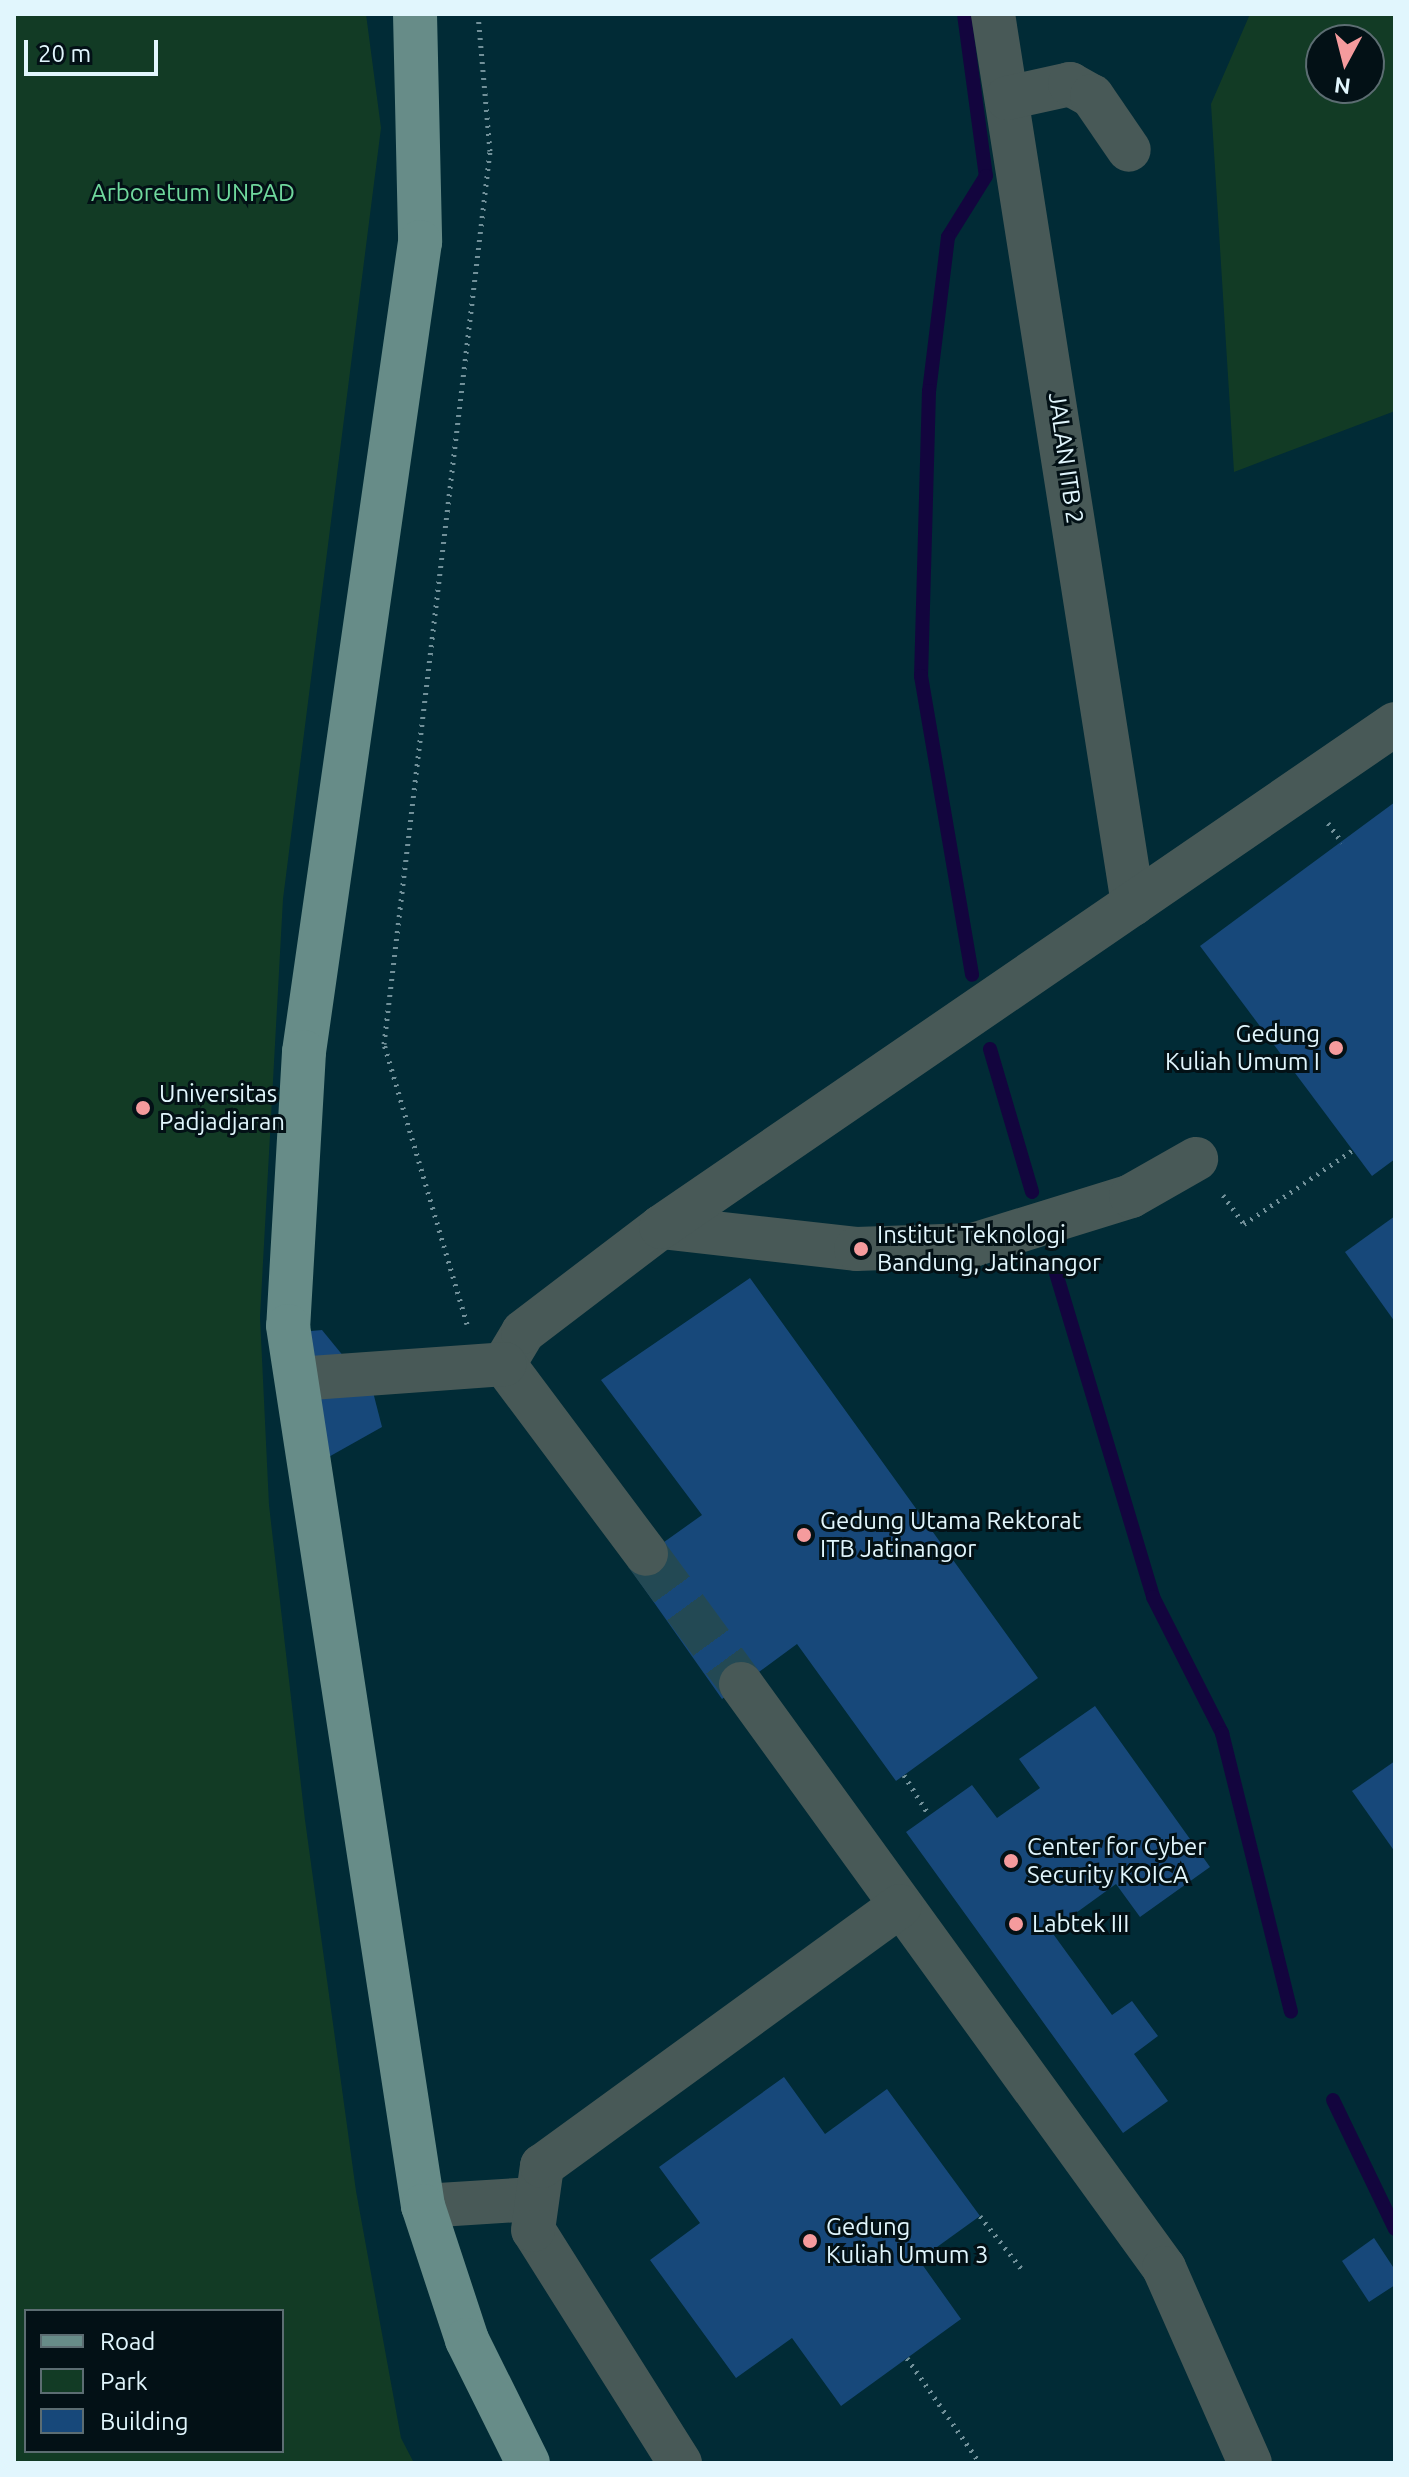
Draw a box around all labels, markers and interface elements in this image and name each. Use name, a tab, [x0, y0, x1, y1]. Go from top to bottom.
scale bar	[28, 24, 162, 74]
north arrow	[1305, 24, 1385, 104]
text: 20 m	[38, 40, 91, 67]
text: N	[1333, 73, 1352, 100]
park label: Arboretum UNPAD	[91, 179, 295, 207]
street label: JALAN ITB 2	[1043, 391, 1089, 525]
place label: Gedung Kuliah Umum I	[1165, 1020, 1320, 1076]
marker: Gedung Kuliah Umum I	[1327, 1039, 1345, 1057]
place label: Universitas Padjadjaran	[159, 1080, 285, 1136]
marker: Universitas Padjadjaran	[134, 1099, 152, 1117]
place label: Institut Teknologi Bandung, Jatinangor	[877, 1221, 1101, 1277]
marker: Institut Teknologi Bandung, Jatinangor	[852, 1240, 870, 1258]
place label: Gedung Utama Rektorat ITB Jatinangor	[820, 1507, 1081, 1563]
marker: Gedung Utama Rektorat ITB Jatinangor	[795, 1526, 813, 1544]
place label: Center for Cyber Security KOICA	[1027, 1833, 1206, 1889]
marker: Center for Cyber Security KOICA	[1002, 1852, 1020, 1870]
place label: Labtek III	[1032, 1910, 1129, 1938]
marker: Labtek III	[1007, 1915, 1025, 1933]
place label: Gedung Kuliah Umum 3	[826, 2213, 988, 2269]
marker: Gedung Kuliah Umum 3	[801, 2232, 819, 2250]
legend	[24, 2309, 284, 2453]
text: Road	[100, 2328, 155, 2355]
text: Park	[100, 2368, 148, 2395]
text: Building	[100, 2408, 188, 2435]

